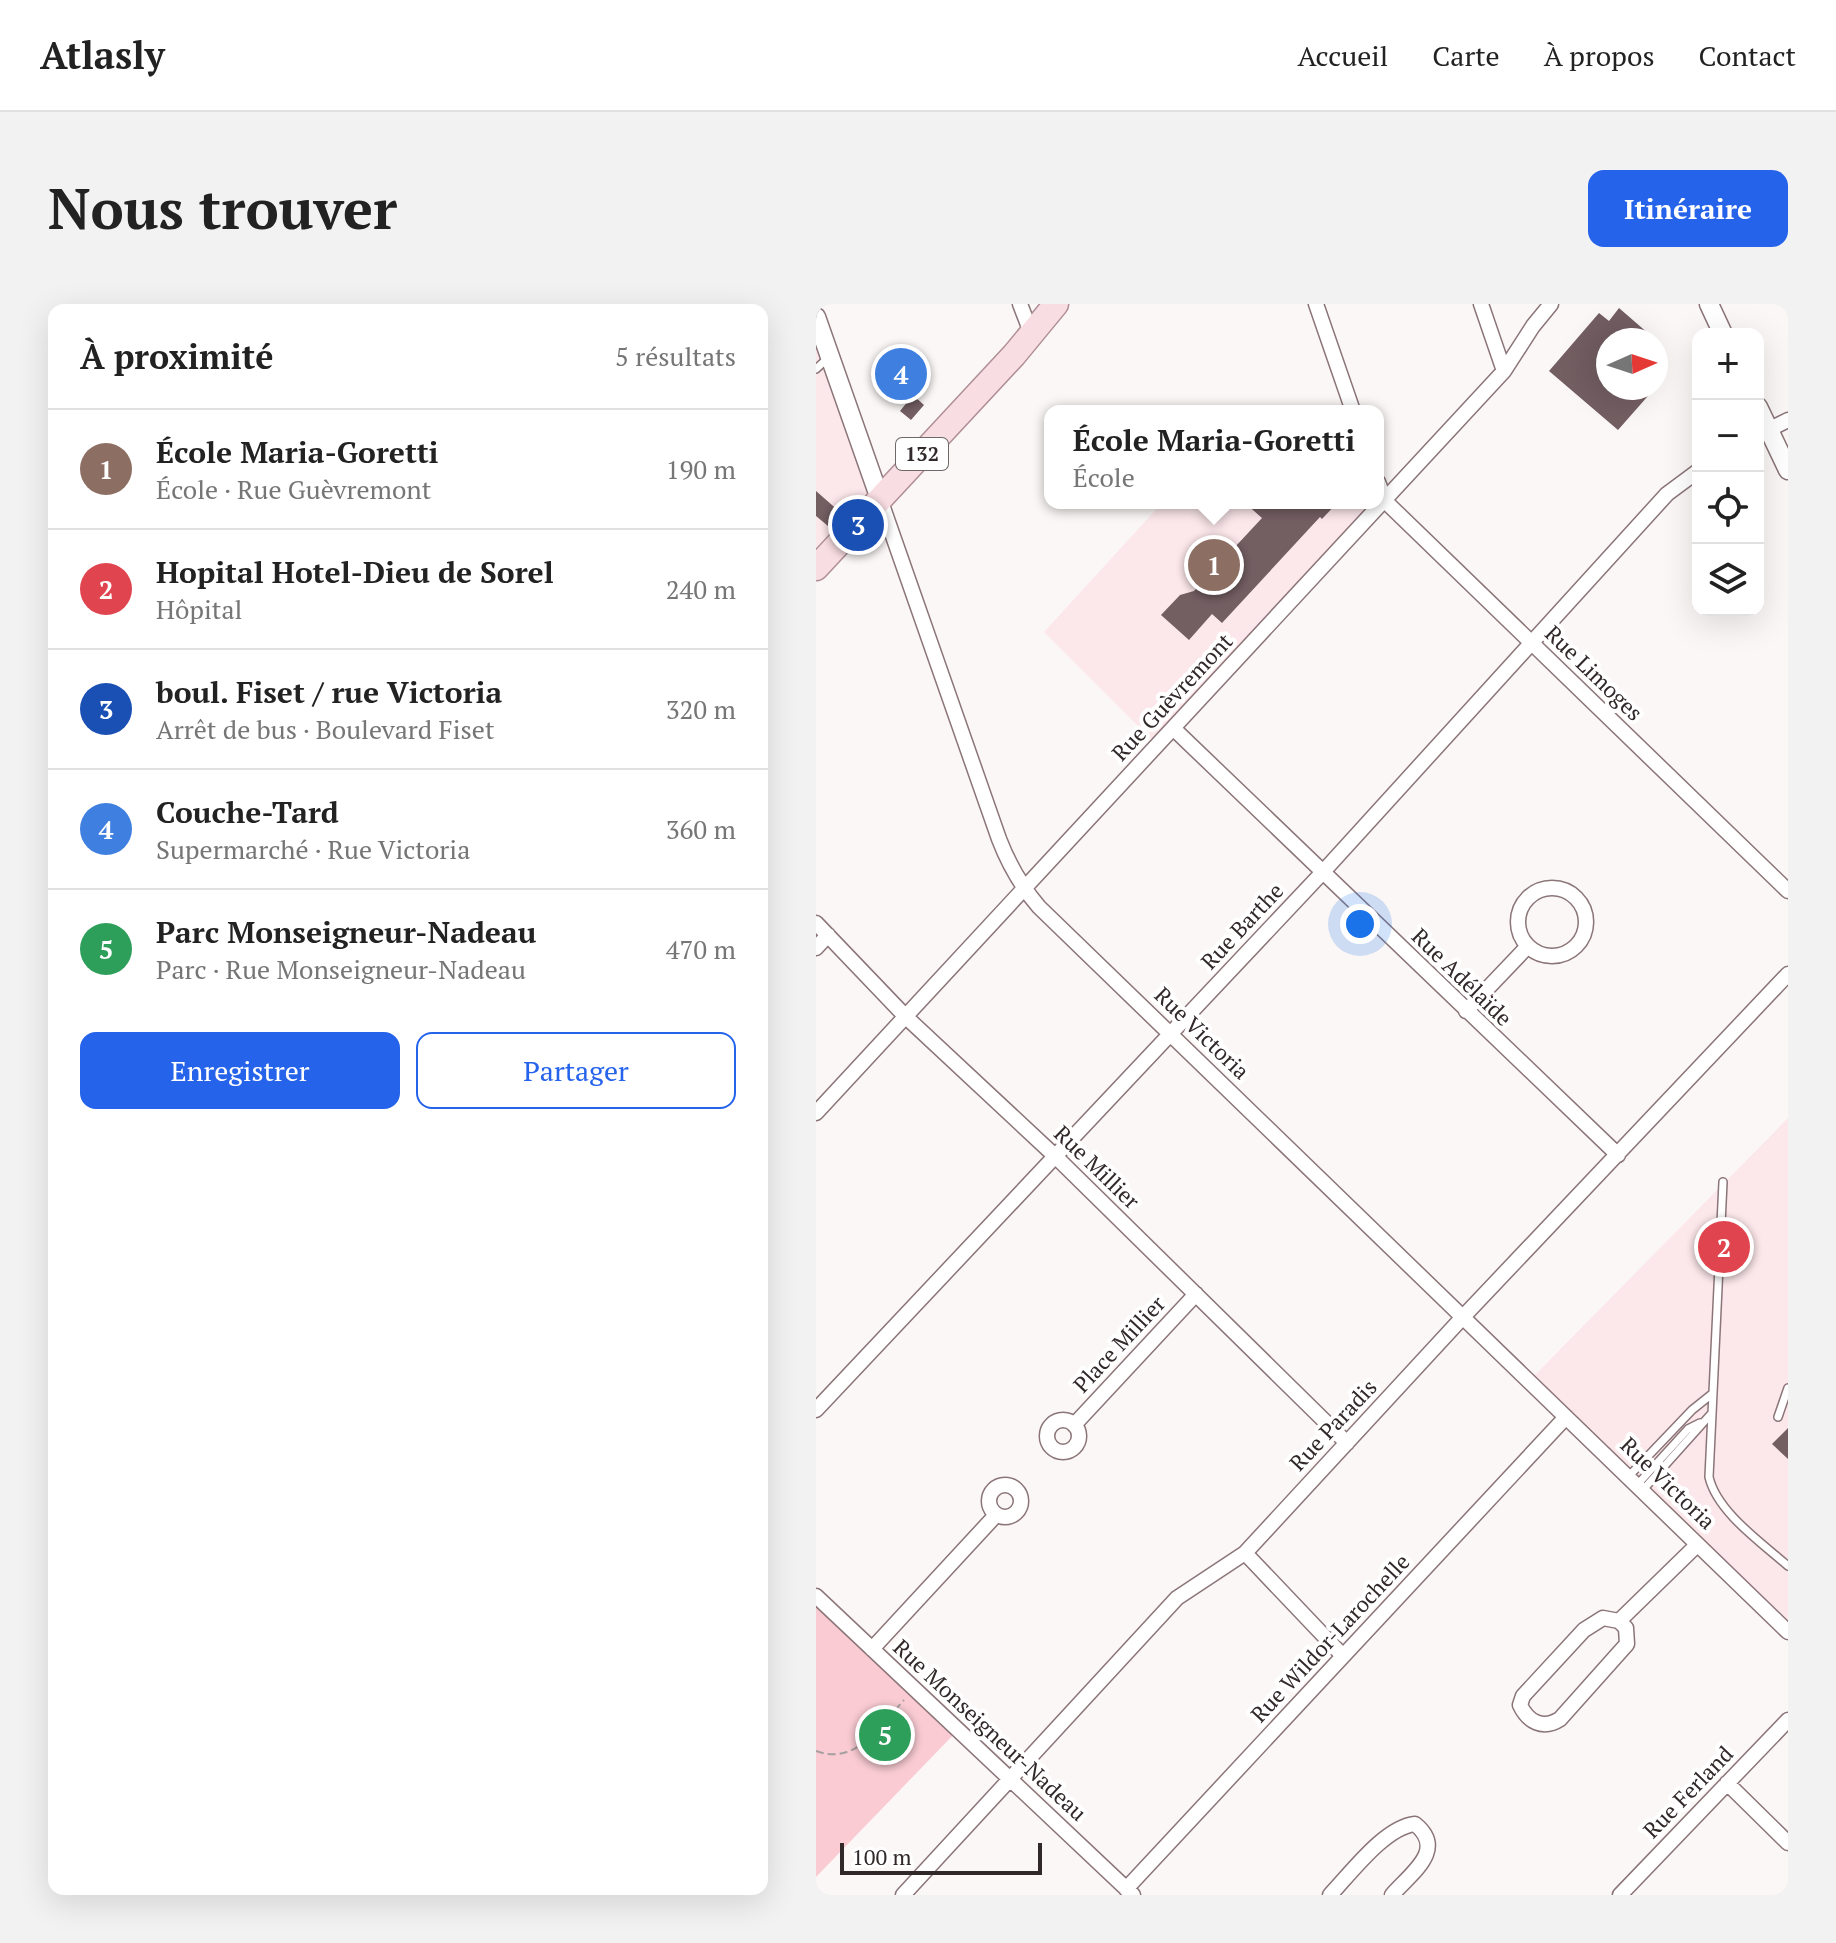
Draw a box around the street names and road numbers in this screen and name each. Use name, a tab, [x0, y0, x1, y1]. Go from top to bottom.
road number: 132	[896, 438, 948, 470]
street label: Rue Limoges	[1539, 619, 1649, 727]
street label: Rue Guèvremont	[1105, 627, 1238, 767]
street label: Rue Barthe	[1194, 876, 1289, 975]
street label: Rue Adélaïde	[1406, 922, 1519, 1032]
street label: Rue Victoria	[1149, 980, 1256, 1085]
street label: Rue Millier	[1048, 1119, 1147, 1215]
street label: Place Millier	[1066, 1289, 1171, 1398]
street label: Rue Paradis	[1283, 1373, 1383, 1477]
street label: Rue Victoria	[1615, 1430, 1722, 1535]
street label: Rue Wildor-Larochelle	[1244, 1547, 1415, 1728]
street label: Rue Monseigneur-Nadeau	[888, 1632, 1093, 1827]
street label: Rue Ferland	[1636, 1739, 1739, 1844]

